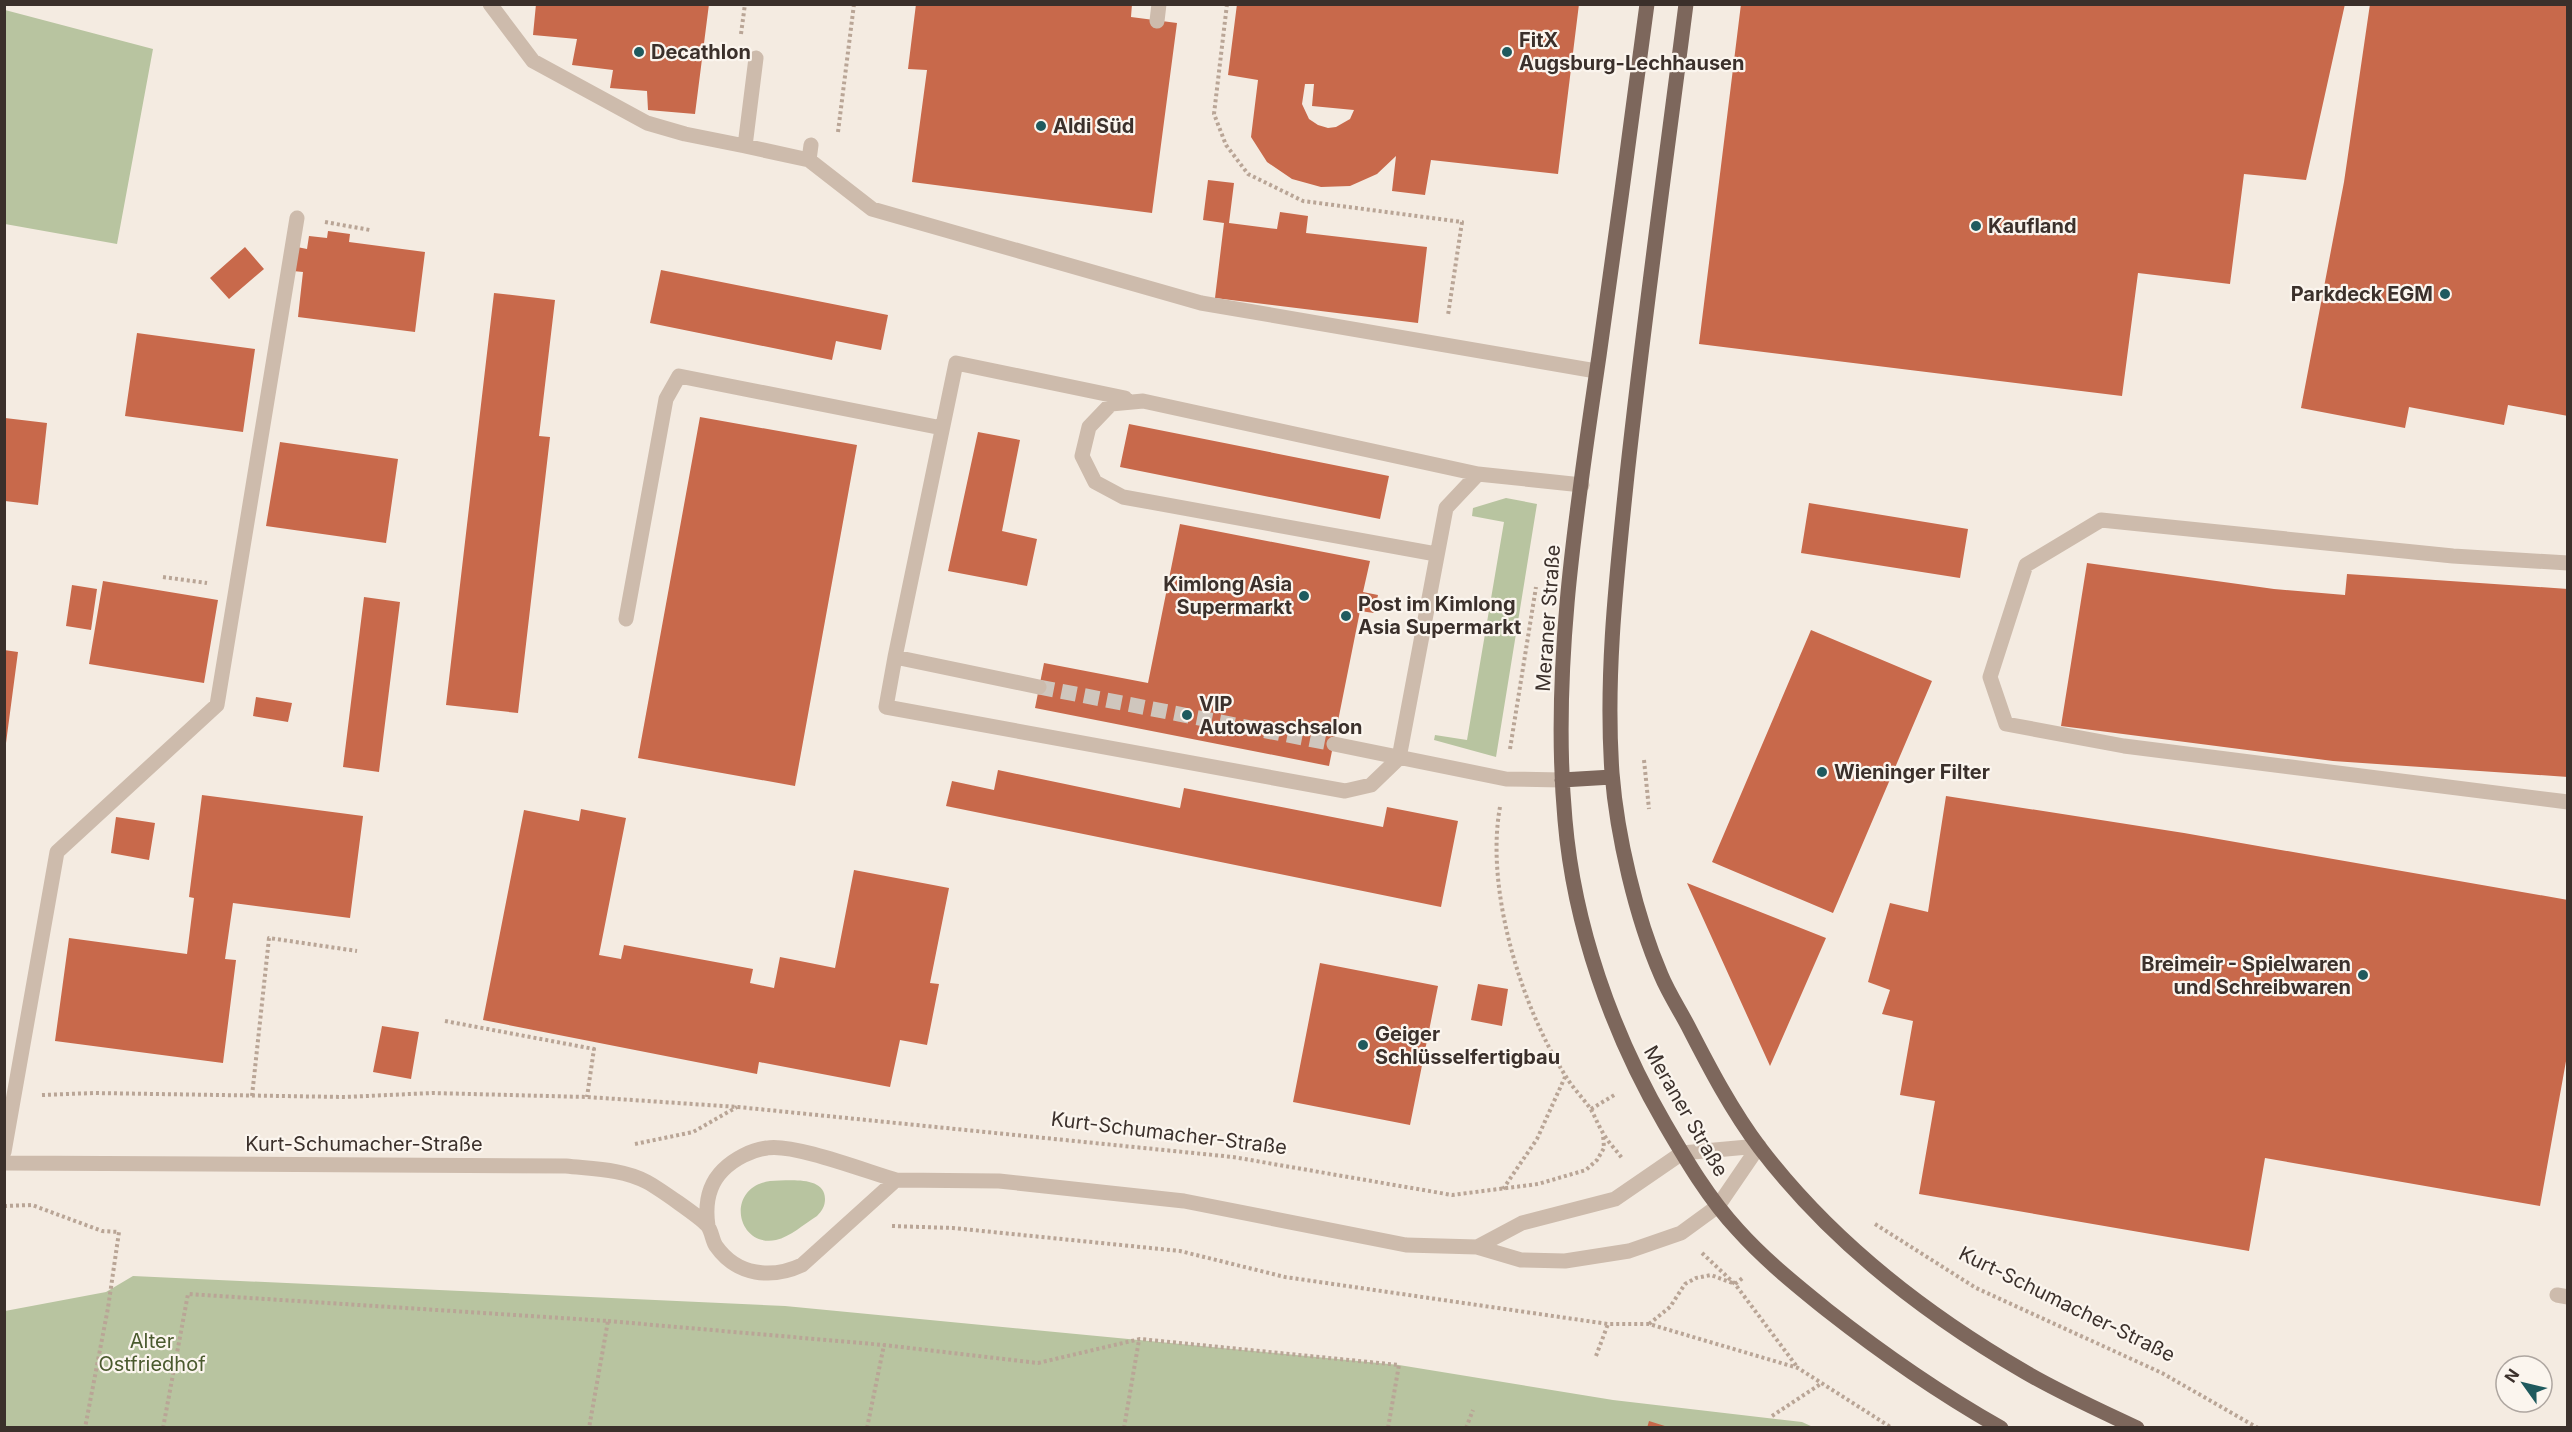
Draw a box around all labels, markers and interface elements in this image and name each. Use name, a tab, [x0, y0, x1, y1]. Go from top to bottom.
place label: FitX Augsburg-Lechhausen	[1519, 28, 1744, 75]
place label: Decathlon	[651, 40, 751, 64]
marker: Decathlon	[632, 45, 646, 59]
marker: FitX Augsburg-Lechhausen	[1500, 45, 1514, 59]
place label: Aldi Süd	[1053, 114, 1134, 138]
marker: Aldi Süd	[1034, 119, 1048, 133]
place label: Kaufland	[1988, 214, 2077, 238]
marker: Kaufland	[1969, 219, 1983, 233]
place label: Parkdeck EGM	[2291, 282, 2433, 306]
marker: Parkdeck EGM	[2438, 287, 2452, 301]
street label: Meraner Straße	[1531, 544, 1565, 692]
place label: Kimlong Asia Supermarkt	[1163, 572, 1292, 619]
marker: Kimlong Asia Supermarkt	[1297, 589, 1311, 603]
place label: Post im Kimlong Asia Supermarkt	[1358, 592, 1521, 639]
marker: Post im Kimlong Asia Supermarkt	[1339, 609, 1353, 623]
place label: VIP Autowaschsalon	[1199, 692, 1362, 739]
marker: VIP Autowaschsalon	[1180, 708, 1194, 722]
place label: Wieninger Filter	[1834, 760, 1990, 784]
marker: Wieninger Filter	[1815, 765, 1829, 779]
place label: Breimeir - Spielwaren und Schreibwaren	[2141, 952, 2351, 999]
marker: Breimeir - Spielwaren und Schreibwaren	[2356, 968, 2370, 982]
place label: Geiger Schlüsselfertigbau	[1375, 1022, 1560, 1069]
marker: Geiger Schlüsselfertigbau	[1356, 1038, 1370, 1052]
street label: Meraner Straße	[1639, 1041, 1733, 1181]
street label: Kurt-Schumacher-Straße	[1050, 1107, 1288, 1159]
street label: Kurt-Schumacher-Straße	[245, 1132, 483, 1156]
street label: Kurt-Schumacher-Straße	[1955, 1241, 2179, 1367]
park label: Alter Ostfriedhof	[98, 1329, 206, 1376]
north arrow	[2494, 1354, 2554, 1414]
text: N	[2500, 1365, 2523, 1386]

